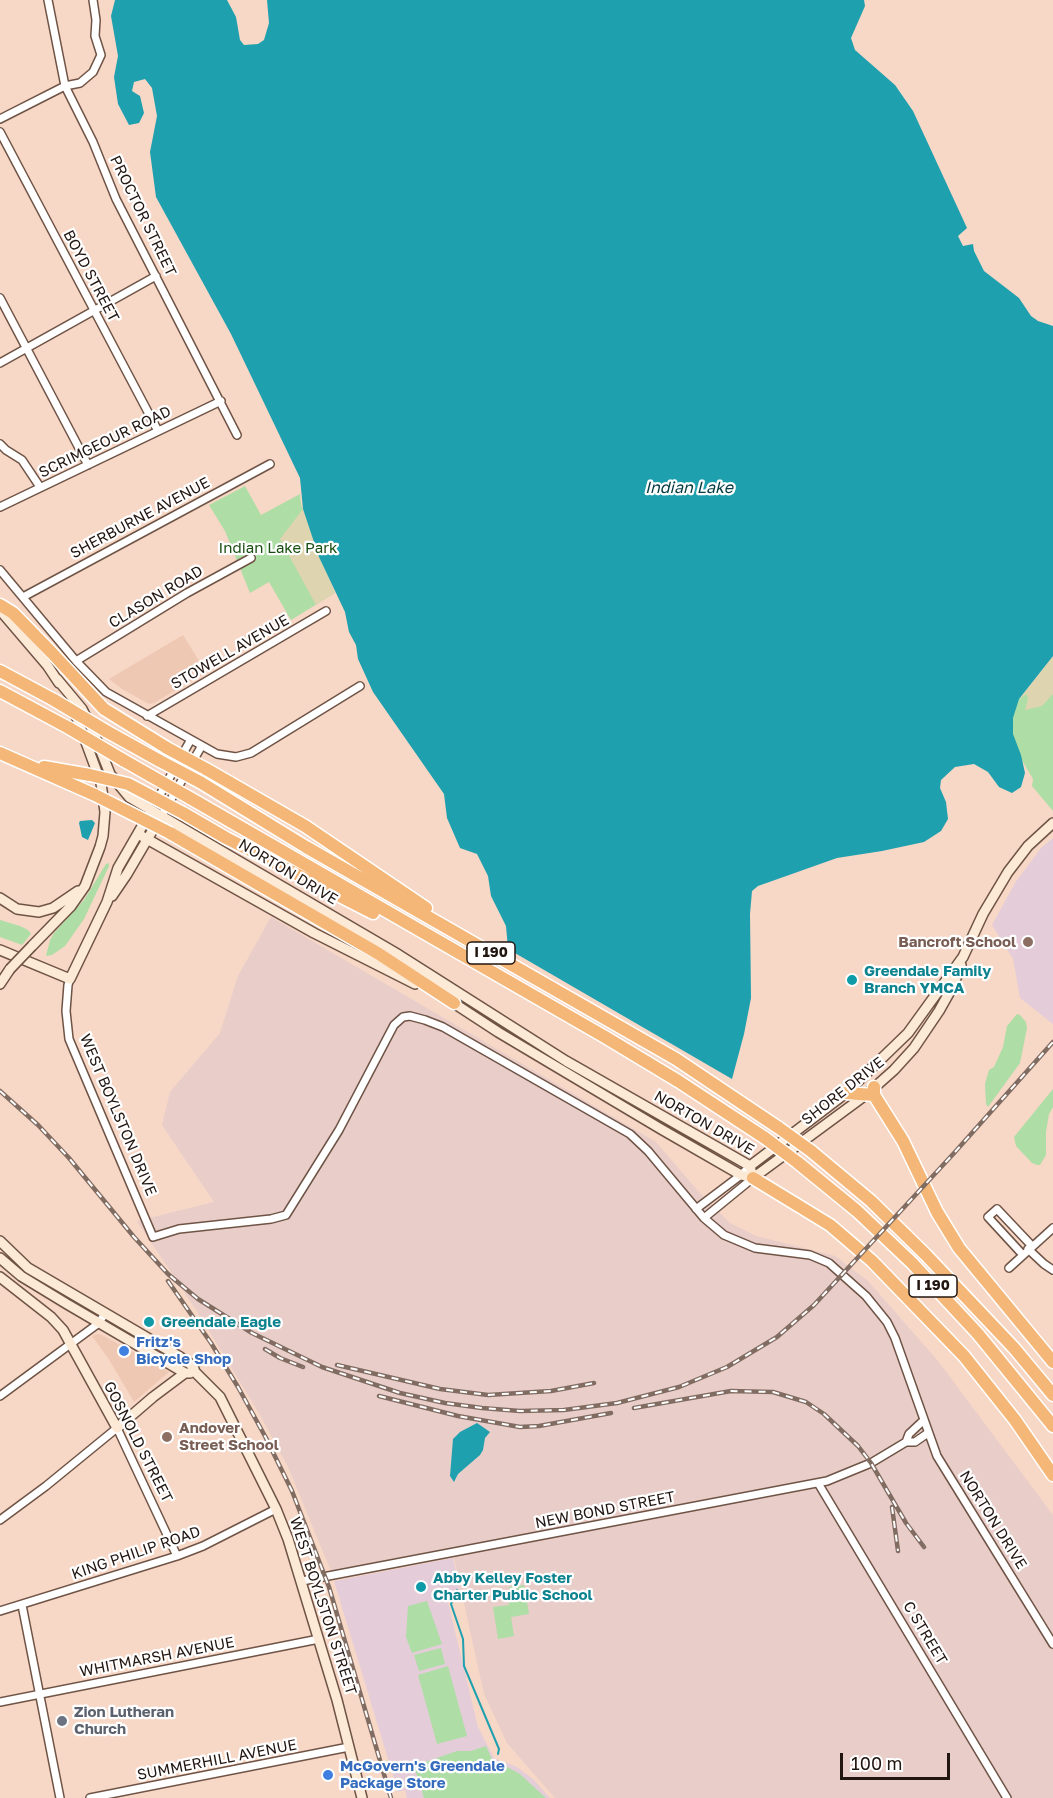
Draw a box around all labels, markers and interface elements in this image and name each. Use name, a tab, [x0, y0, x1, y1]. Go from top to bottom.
street label: PROCTOR STREET	[106, 153, 180, 279]
street label: BOYD STREET	[59, 227, 123, 325]
street label: SCRIMGEOUR ROAD	[36, 402, 174, 482]
street label: SHERBURNE AVENUE	[67, 474, 213, 562]
water label: Indian Lake	[645, 478, 733, 498]
park label: Indian Lake Park	[219, 539, 337, 557]
street label: CLASON ROAD	[106, 562, 206, 632]
street label: STOWELL AVENUE	[168, 611, 292, 693]
street label: NORTON DRIVE	[235, 835, 341, 909]
place label: Bancroft School	[898, 933, 1016, 951]
marker: Bancroft School	[1021, 935, 1035, 949]
road number: I 190	[467, 942, 515, 964]
place label: Greendale Family Branch YMCA	[864, 962, 991, 997]
marker: Greendale Family Branch YMCA	[845, 973, 859, 987]
street label: WEST BOYLSTON DRIVE	[76, 1031, 160, 1199]
street label: SHORE DRIVE	[798, 1053, 888, 1129]
street label: NORTON DRIVE	[651, 1087, 757, 1159]
road number: I 190	[909, 1275, 957, 1297]
place label: Greendale Eagle	[161, 1313, 281, 1331]
marker: Greendale Eagle	[142, 1315, 156, 1329]
place label: Fritz's Bicycle Shop	[136, 1333, 231, 1368]
marker: Fritz's Bicycle Shop	[117, 1344, 131, 1358]
street label: GOSNOLD STREET	[100, 1379, 176, 1505]
place label: Andover Street School	[179, 1419, 279, 1454]
marker: Andover Street School	[160, 1430, 174, 1444]
street label: NORTON DRIVE	[956, 1468, 1030, 1572]
street label: NEW BOND STREET	[534, 1488, 676, 1532]
street label: WEST BOYLSTON STREET	[286, 1515, 360, 1697]
street label: KING PHILIP ROAD	[69, 1522, 203, 1584]
place label: Abby Kelley Foster Charter Public School	[433, 1569, 593, 1604]
marker: Abby Kelley Foster Charter Public School	[414, 1580, 428, 1594]
street label: C STREET	[899, 1598, 951, 1668]
street label: WHITMARSH AVENUE	[78, 1633, 236, 1681]
place label: Zion Lutheran Church	[74, 1703, 174, 1738]
marker: Zion Lutheran Church	[55, 1714, 69, 1728]
street label: SUMMERHILL AVENUE	[136, 1736, 298, 1784]
scale bar	[843, 1741, 952, 1779]
text: 100 m	[851, 1752, 902, 1774]
place label: McGovern's Greendale Package Store	[340, 1757, 505, 1792]
marker: McGovern's Greendale Package Store	[321, 1768, 335, 1782]

